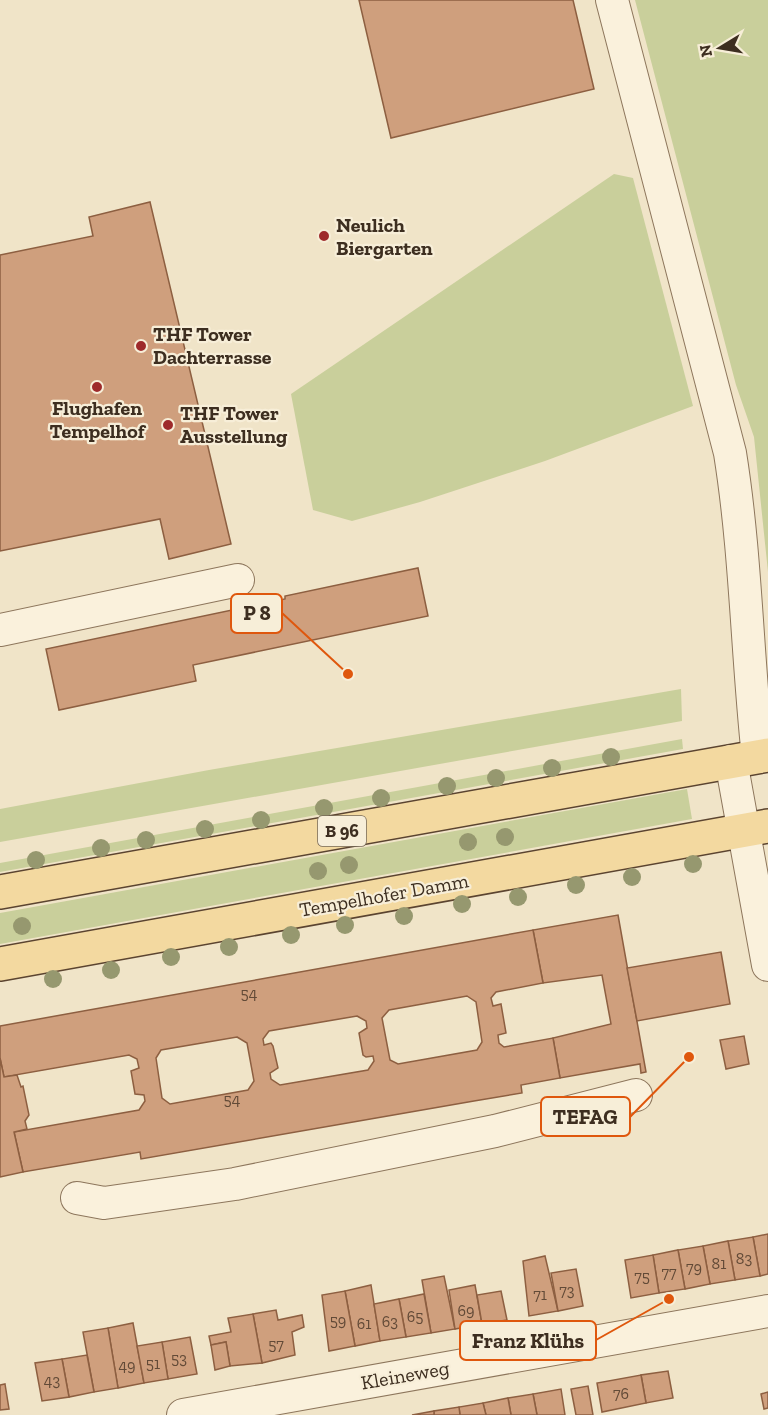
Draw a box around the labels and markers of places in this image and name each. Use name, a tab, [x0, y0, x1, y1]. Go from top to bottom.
place label: Neulich Biergarten	[336, 213, 433, 260]
marker: Neulich Biergarten	[317, 229, 331, 243]
place label: THF Tower Dachterrasse	[153, 322, 272, 369]
marker: THF Tower Dachterrasse	[134, 339, 148, 353]
marker: Flughafen Tempelhof	[90, 380, 104, 394]
place label: Flughafen Tempelhof	[49, 396, 147, 443]
place label: THF Tower Ausstellung	[180, 401, 288, 448]
marker: THF Tower Ausstellung	[161, 418, 175, 432]
callout: P 8	[231, 594, 282, 633]
callout: TEFAG	[541, 1097, 630, 1136]
callout: Franz Klühs	[460, 1321, 596, 1360]

